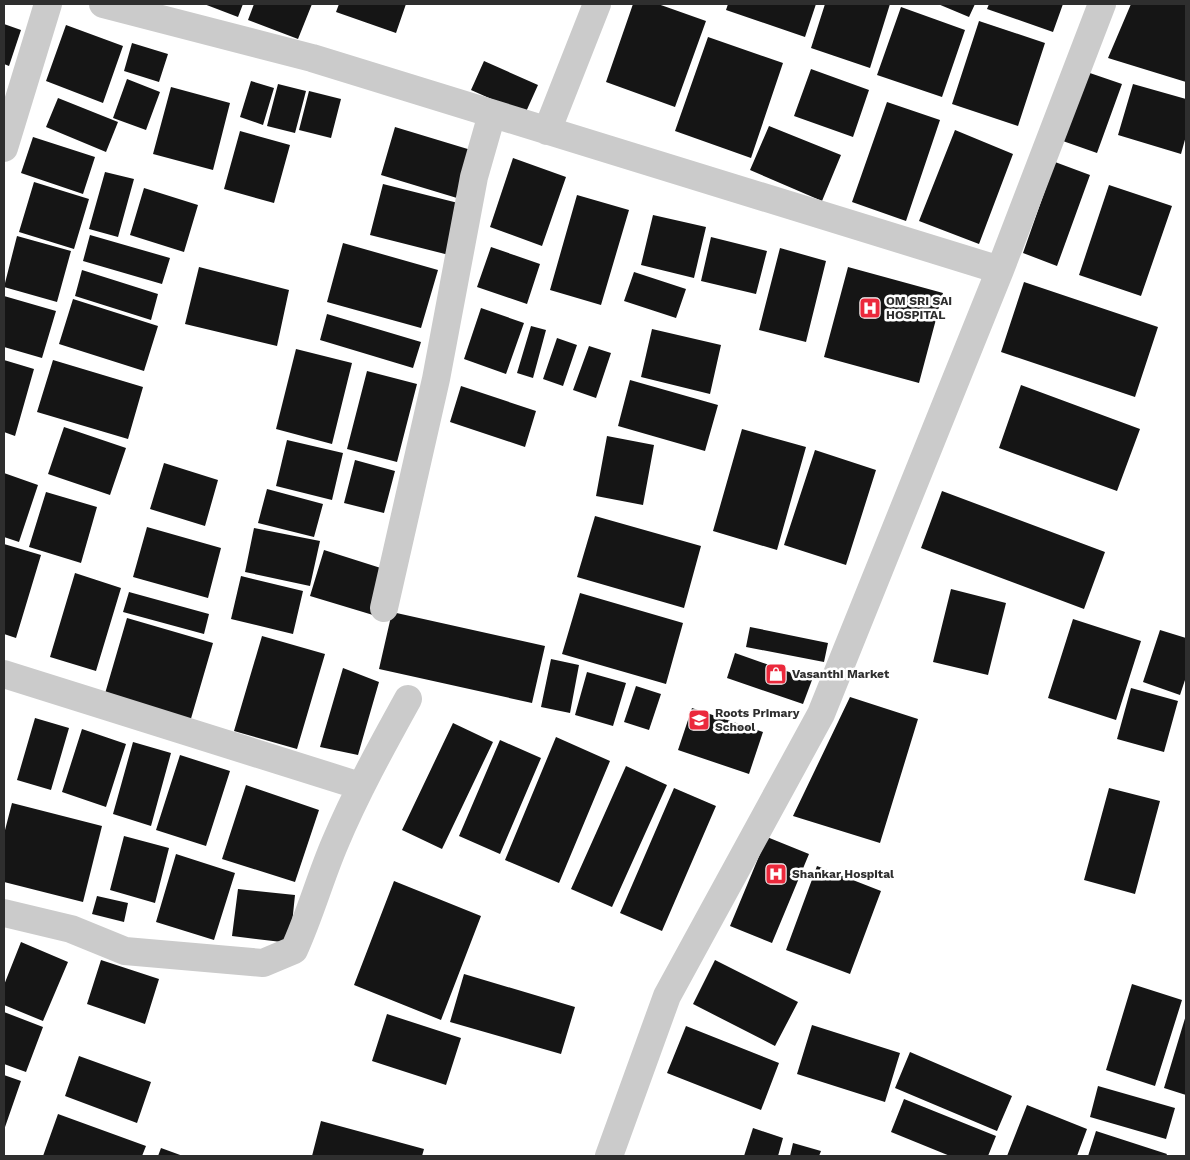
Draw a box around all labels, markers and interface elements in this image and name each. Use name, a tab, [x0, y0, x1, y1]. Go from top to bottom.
place label: OM SRI SAI HOSPITAL	[886, 294, 952, 322]
hospital icon: OM SRI SAI HOSPITAL	[858, 296, 882, 320]
shop icon: Vasanthi Market	[764, 662, 788, 686]
place label: Vasanthi Market	[792, 667, 890, 681]
place label: Roots Primary School	[715, 706, 800, 734]
school or university icon: Roots Primary School	[687, 708, 711, 732]
hospital icon: Shankar Hospital	[764, 862, 788, 886]
place label: Shankar Hospital	[792, 867, 894, 881]

